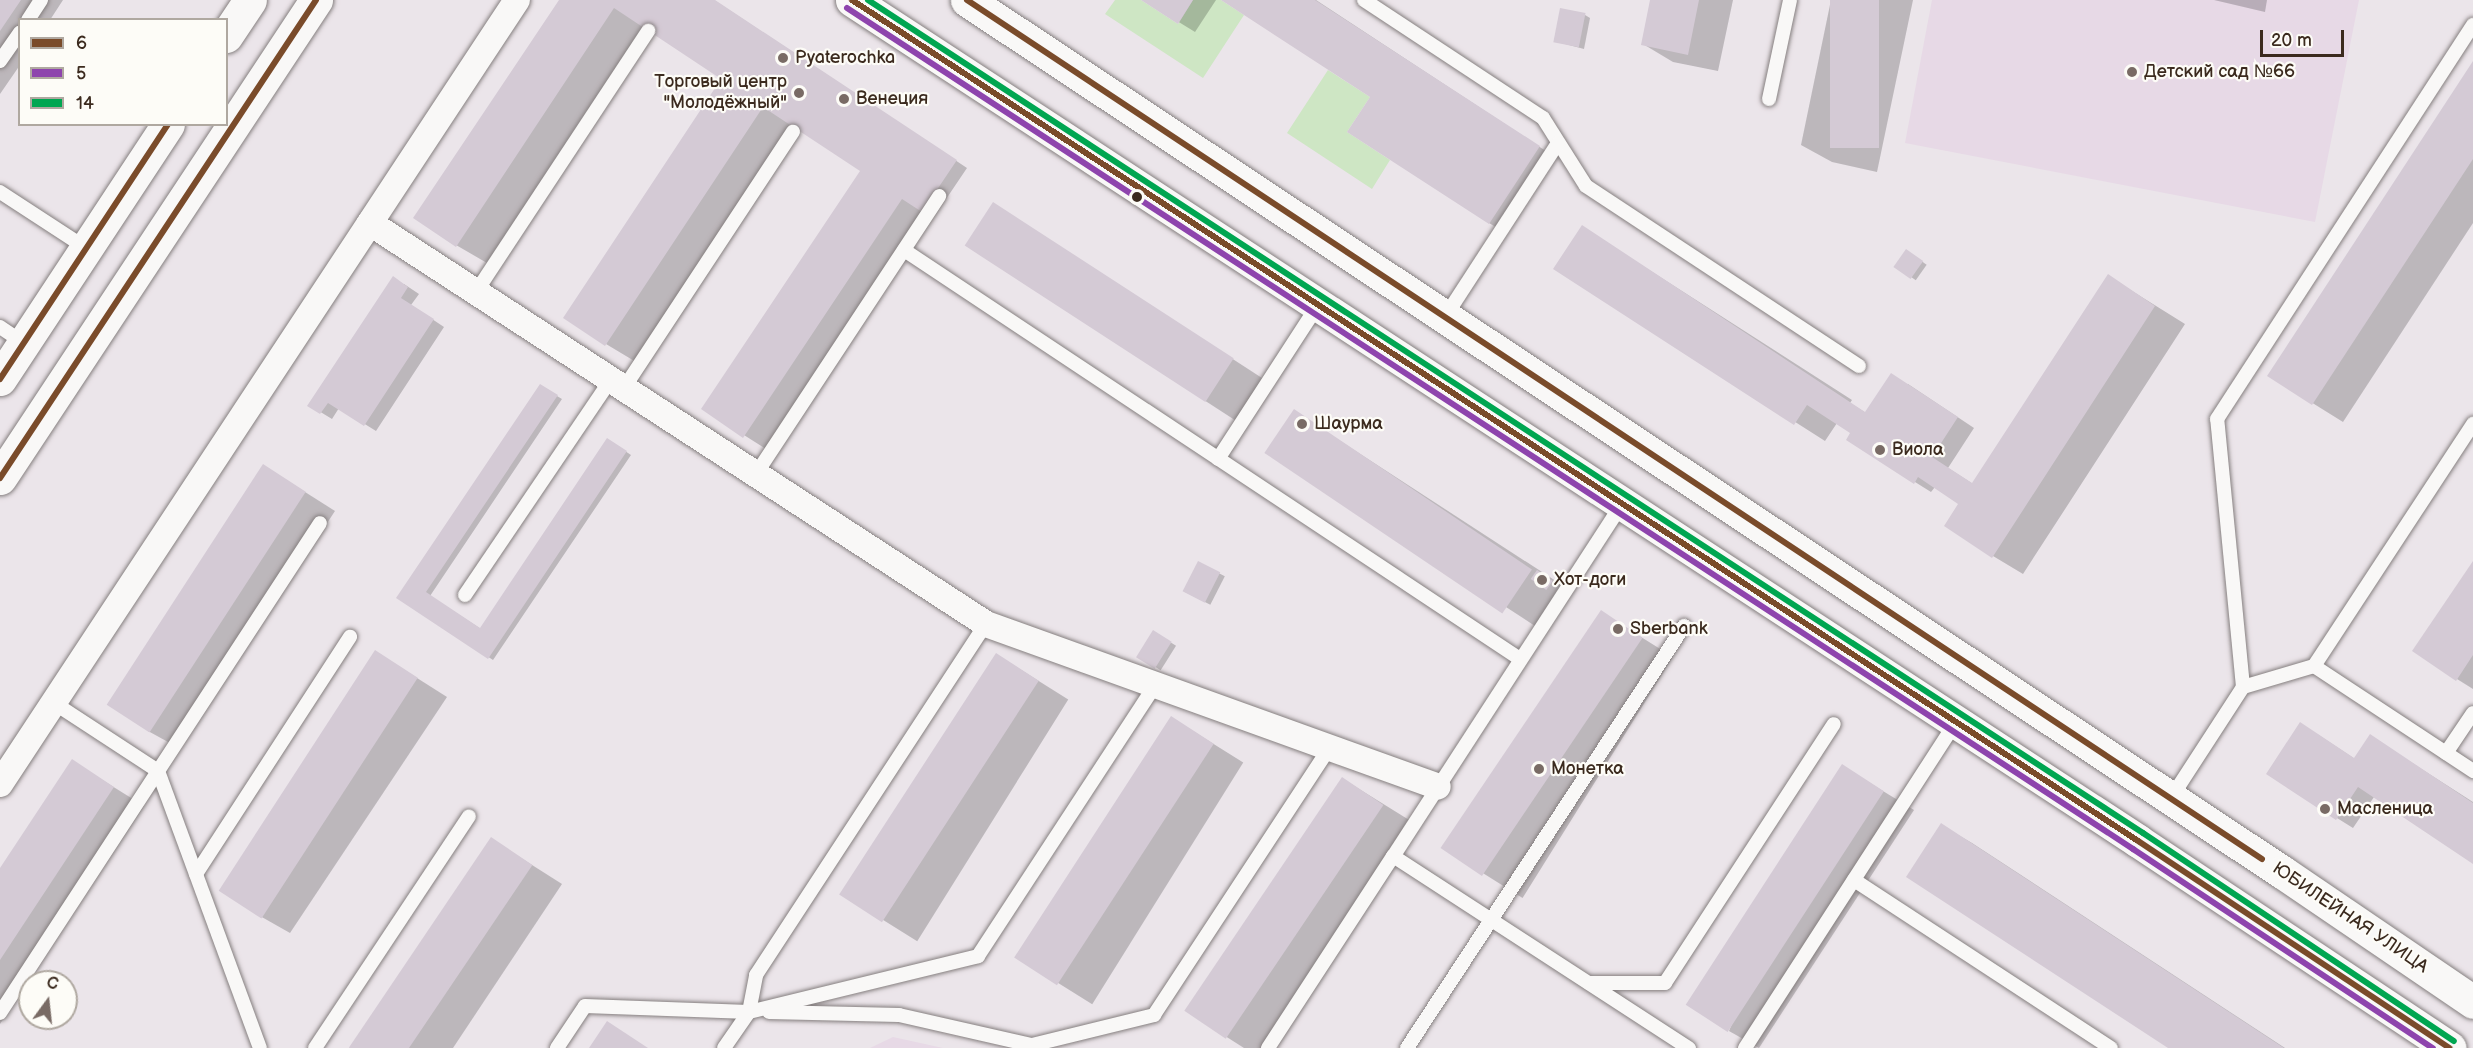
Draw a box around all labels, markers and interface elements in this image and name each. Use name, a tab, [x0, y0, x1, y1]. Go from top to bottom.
legend	[18, 18, 228, 126]
scale bar	[2263, 18, 2347, 56]
text: 20 m	[2271, 30, 2312, 51]
text: 6	[76, 33, 87, 54]
place label: Pyaterochka	[795, 47, 895, 69]
marker: Pyaterochka	[776, 51, 790, 65]
place label: Детский сад №66	[2144, 61, 2295, 83]
text: 5	[76, 63, 86, 84]
marker: Детский сад №66	[2125, 65, 2139, 79]
place label: Торговый центр "Молодёжный"	[654, 72, 787, 115]
marker: Торговый центр "Молодёжный"	[792, 86, 806, 100]
place label: Венеция	[856, 88, 928, 110]
marker: Венеция	[837, 92, 851, 106]
text: 14	[76, 93, 94, 114]
unlabelled marker	[1131, 191, 1143, 203]
place label: Шаурма	[1314, 413, 1383, 435]
marker: Шаурма	[1295, 417, 1309, 431]
place label: Виола	[1892, 439, 1944, 461]
marker: Виола	[1873, 443, 1887, 457]
place label: Хот-доги	[1554, 569, 1626, 591]
marker: Хот-доги	[1535, 573, 1549, 587]
place label: Sberbank	[1630, 618, 1707, 640]
marker: Sberbank	[1611, 622, 1625, 636]
place label: Монетка	[1551, 758, 1624, 780]
marker: Монетка	[1532, 762, 1546, 776]
place label: Масленица	[2337, 798, 2433, 820]
marker: Масленица	[2318, 802, 2332, 816]
street label: ЮБИЛЕЙНАЯ УЛИЦА	[2268, 858, 2432, 978]
north arrow	[18, 970, 78, 1030]
text: С	[44, 973, 60, 995]

